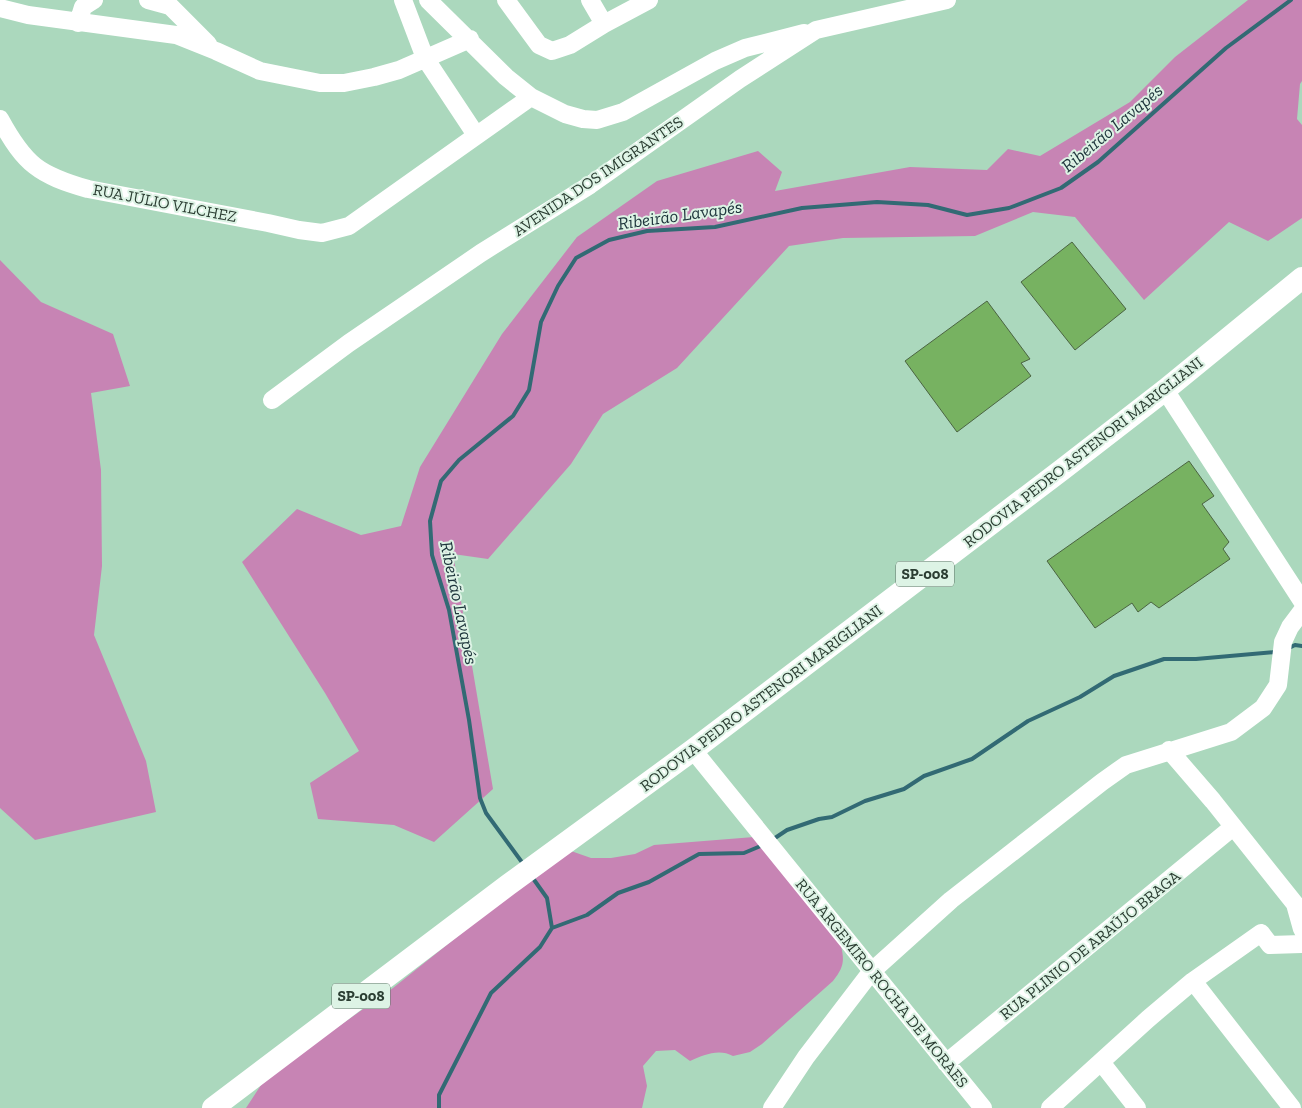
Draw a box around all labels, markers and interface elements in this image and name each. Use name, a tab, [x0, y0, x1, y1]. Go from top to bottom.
water label: Ribeirão Lavapés	[1057, 79, 1167, 177]
street label: AVENIDA DOS IMIGRANTES	[510, 112, 686, 240]
street label: RUA JÚLIO VILCHEZ	[91, 180, 239, 226]
water label: Ribeirão Lavapés	[616, 195, 744, 235]
street label: RODOVIA PEDRO ASTENORI MARIGLIANI	[960, 353, 1206, 551]
water label: Ribeirão Lavapés	[435, 539, 483, 667]
road number: SP-008	[896, 562, 954, 586]
street label: RODOVIA PEDRO ASTENORI MARIGLIANI	[636, 601, 886, 795]
street label: RUA PLINIO DE ARAÚJO BRAGA	[996, 866, 1185, 1024]
street label: RUA ARGEMIRO ROCHA DE MORAES	[792, 875, 972, 1091]
road number: SP-008	[332, 984, 390, 1008]

